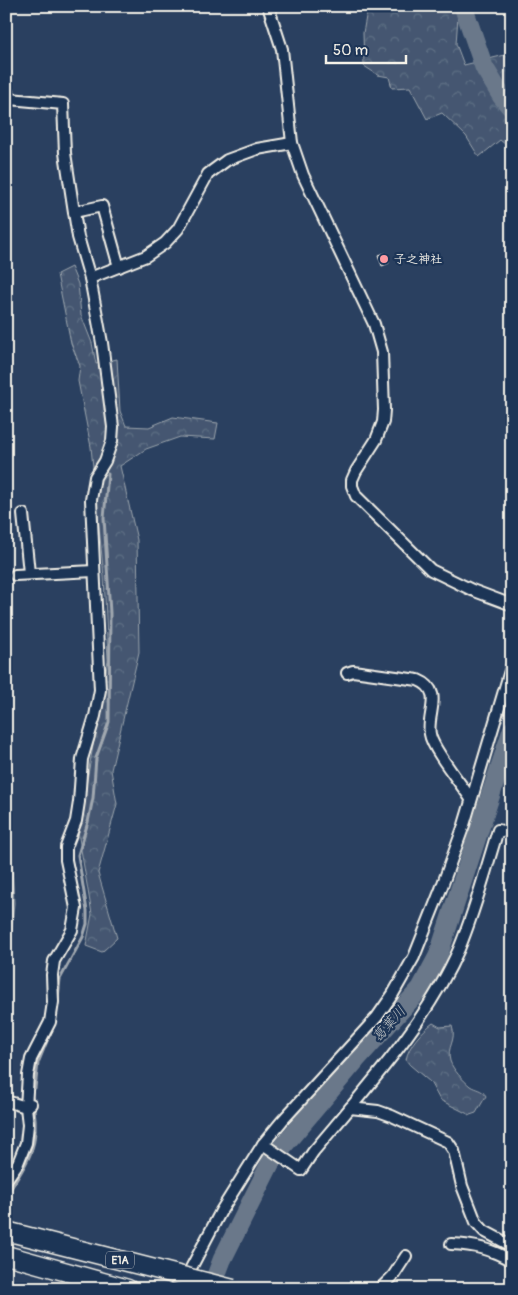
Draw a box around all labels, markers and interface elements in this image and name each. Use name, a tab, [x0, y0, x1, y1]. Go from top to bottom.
scale bar	[326, 32, 406, 64]
text: 50 m	[333, 41, 368, 60]
place label: 子之神社	[394, 252, 442, 267]
marker: 子之神社	[378, 253, 390, 265]
water label: 葛葉川	[369, 1003, 409, 1045]
road number: E1A	[106, 1252, 134, 1268]

